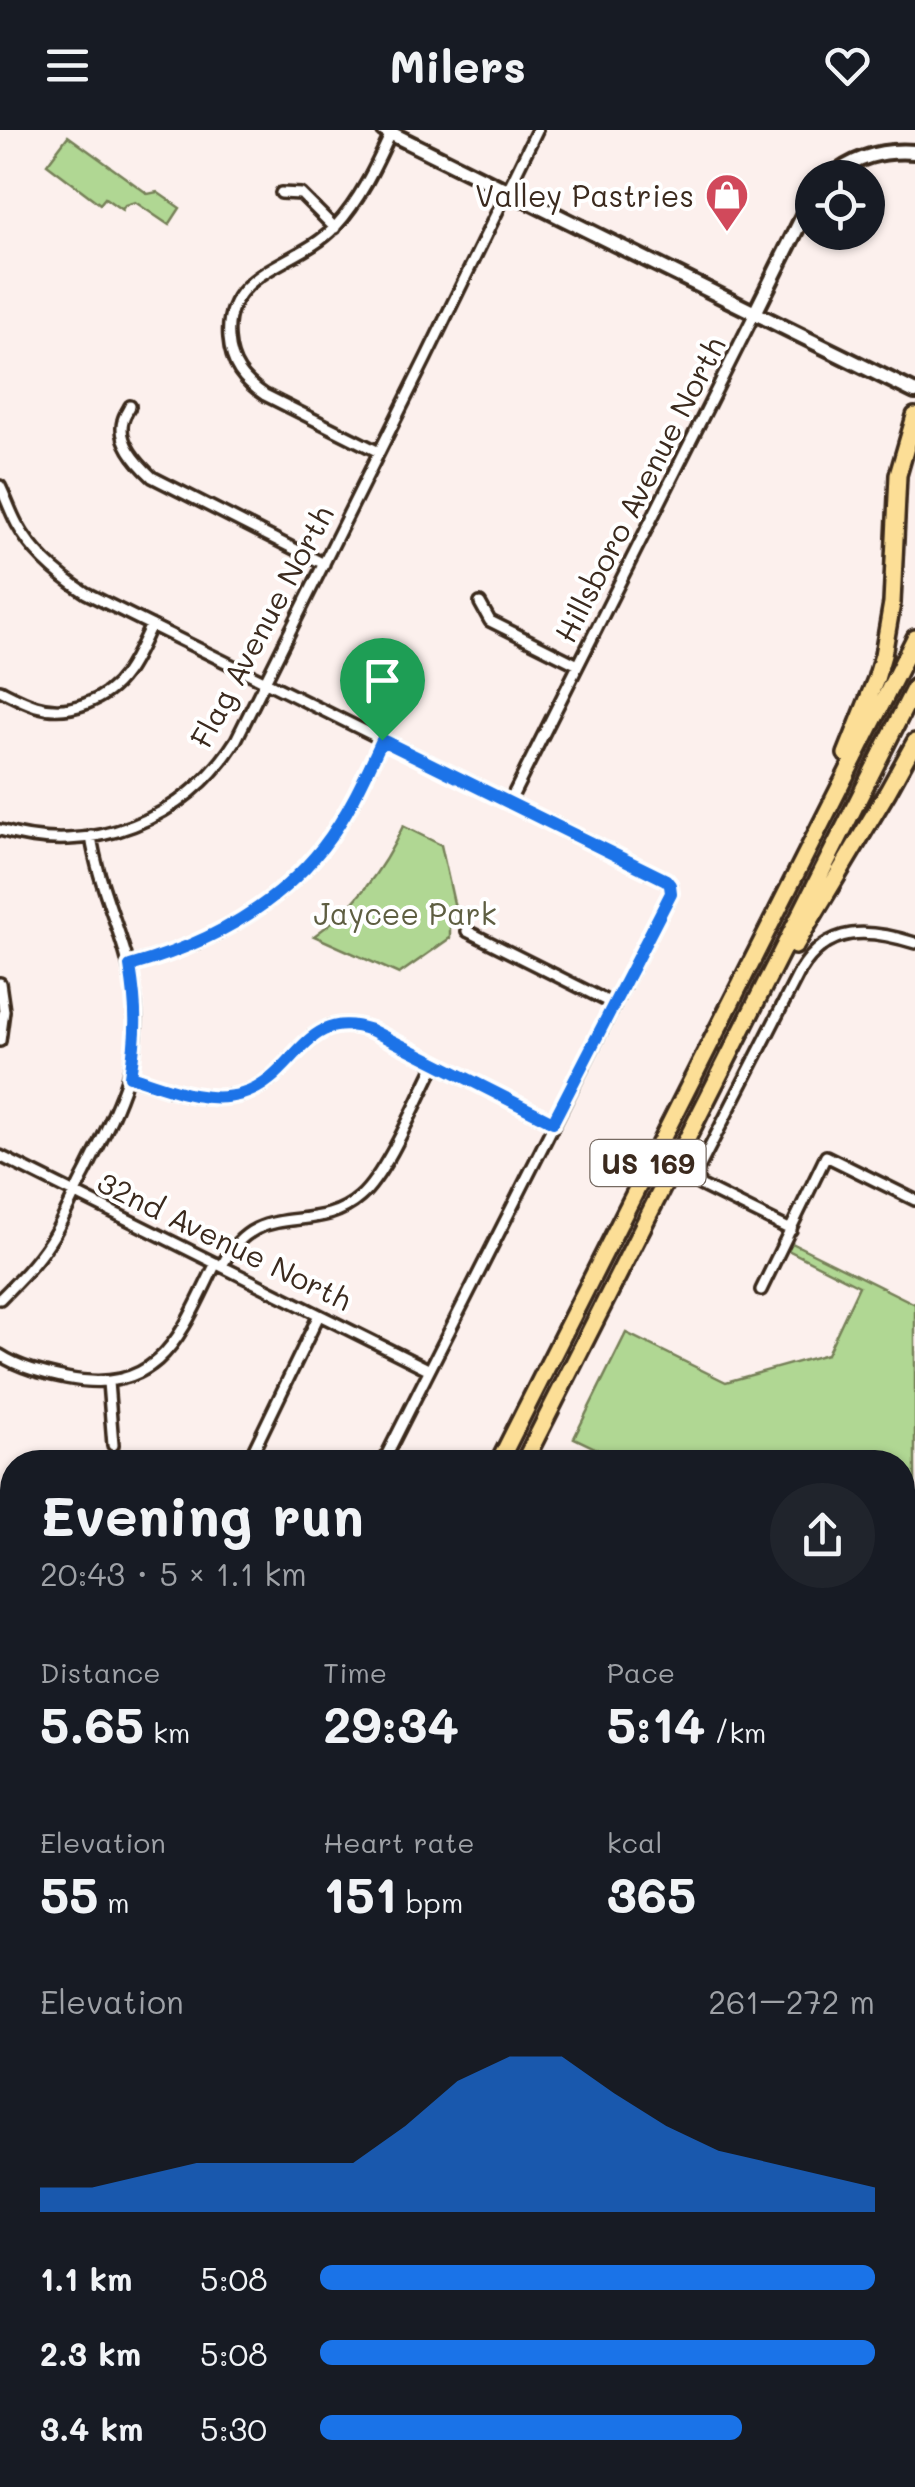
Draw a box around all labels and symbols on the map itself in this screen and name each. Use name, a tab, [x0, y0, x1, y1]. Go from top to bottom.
shop icon: Valley Pastries	[704, 172, 750, 233]
place label: Valley Pastries	[475, 175, 694, 215]
street label: Hillsboro Avenue North	[544, 329, 734, 649]
street label: Flag Avenue North	[180, 498, 342, 754]
pin	[340, 638, 425, 741]
park label: Jaycee Park	[313, 893, 497, 933]
road number: US 169	[590, 1140, 706, 1186]
street label: 32nd Avenue North	[91, 1161, 359, 1319]

